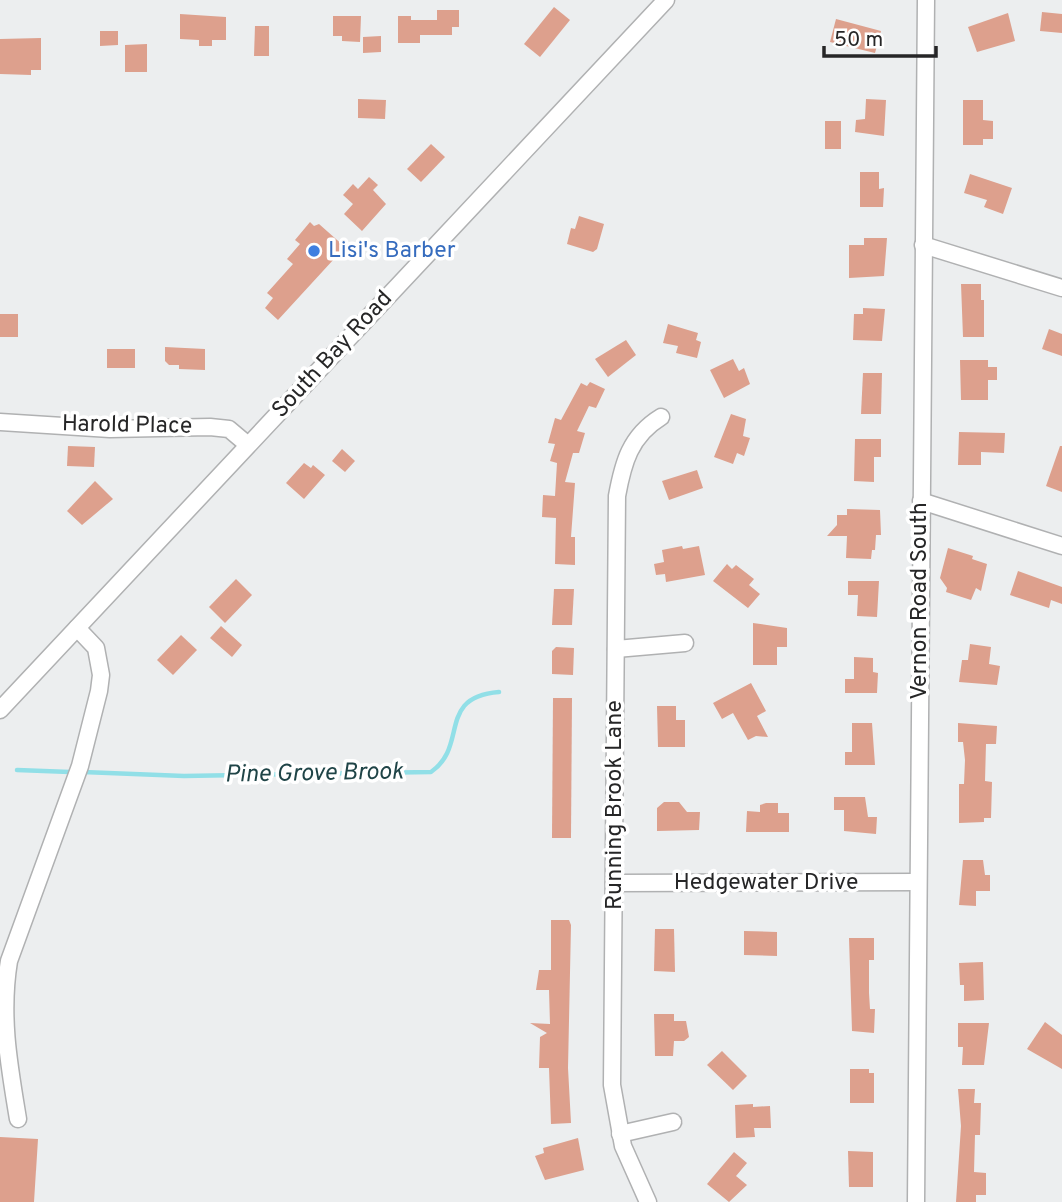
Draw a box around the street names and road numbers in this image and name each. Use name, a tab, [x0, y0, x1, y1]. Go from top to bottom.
street label: South Bay Road	[267, 285, 399, 425]
street label: Harold Place	[62, 410, 192, 442]
street label: Vernon Road South	[906, 502, 935, 700]
street label: Running Brook Lane	[601, 700, 630, 910]
street label: Hedgewater Drive	[674, 869, 858, 898]

